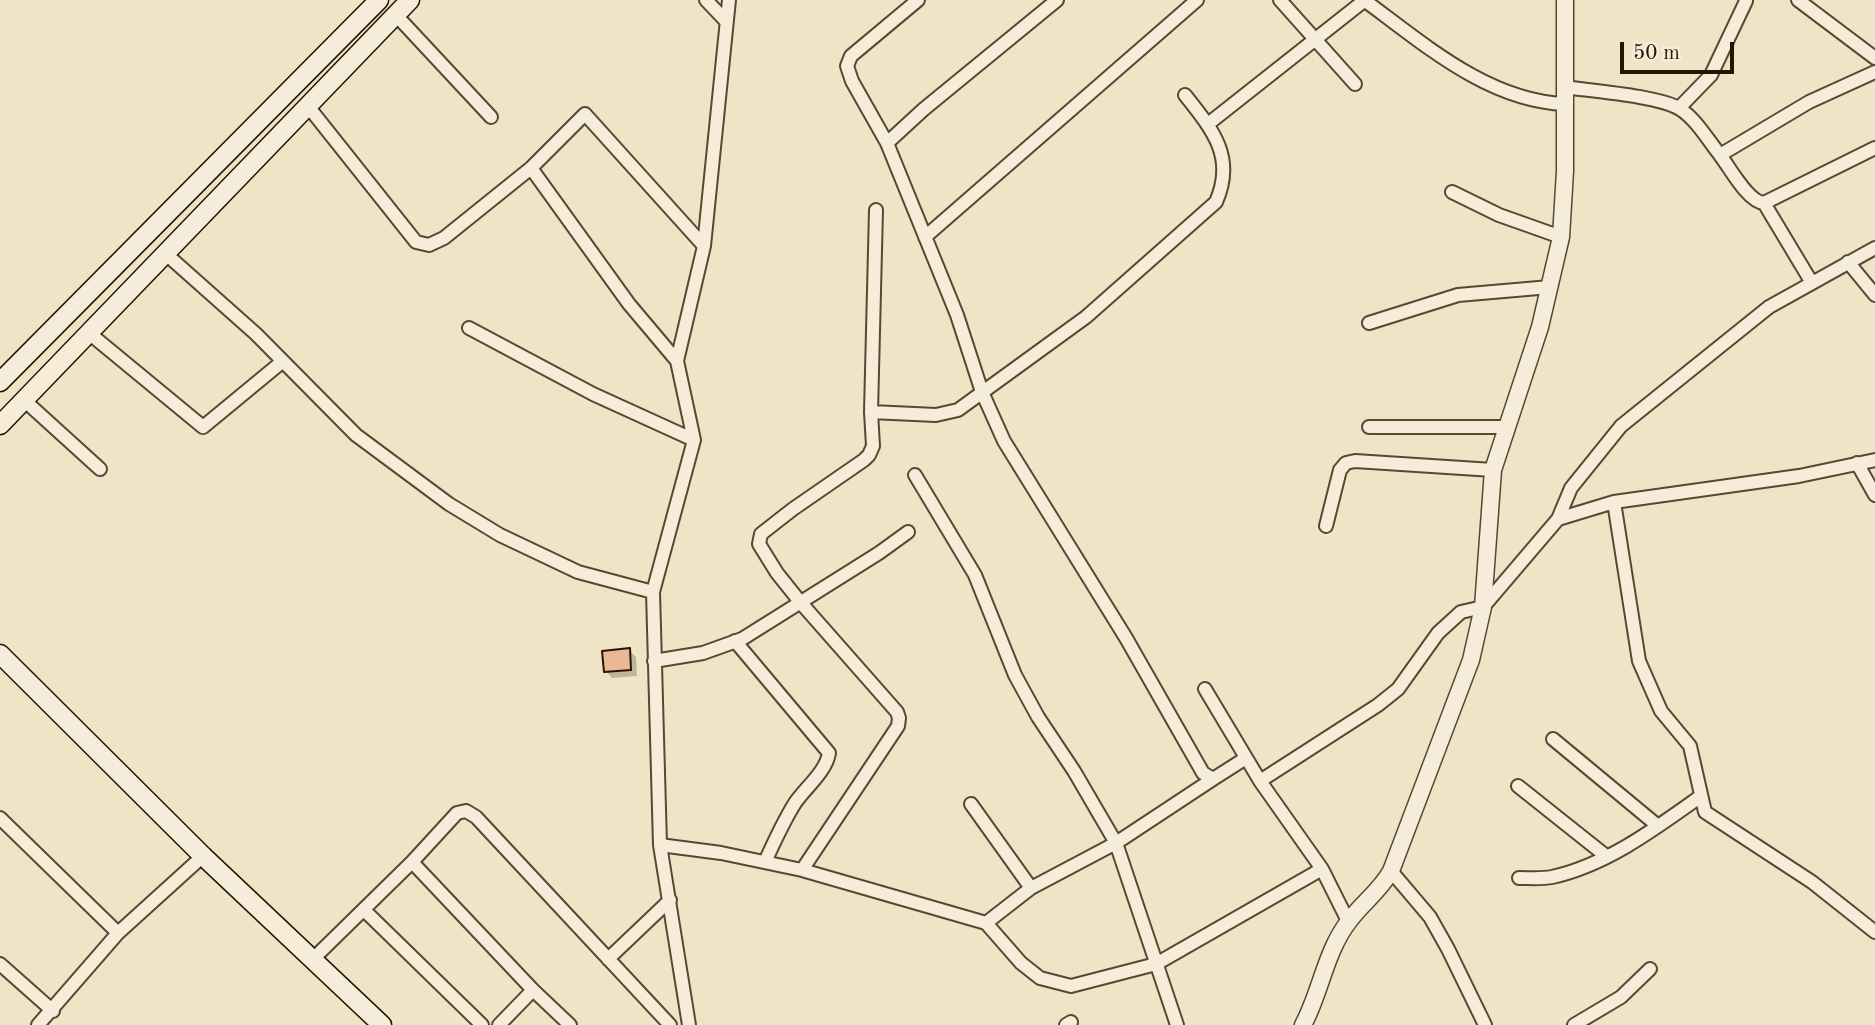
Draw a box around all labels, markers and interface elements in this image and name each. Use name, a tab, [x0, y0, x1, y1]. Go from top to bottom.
scale bar	[1623, 28, 1737, 72]
text: 50 m	[1633, 43, 1680, 64]

